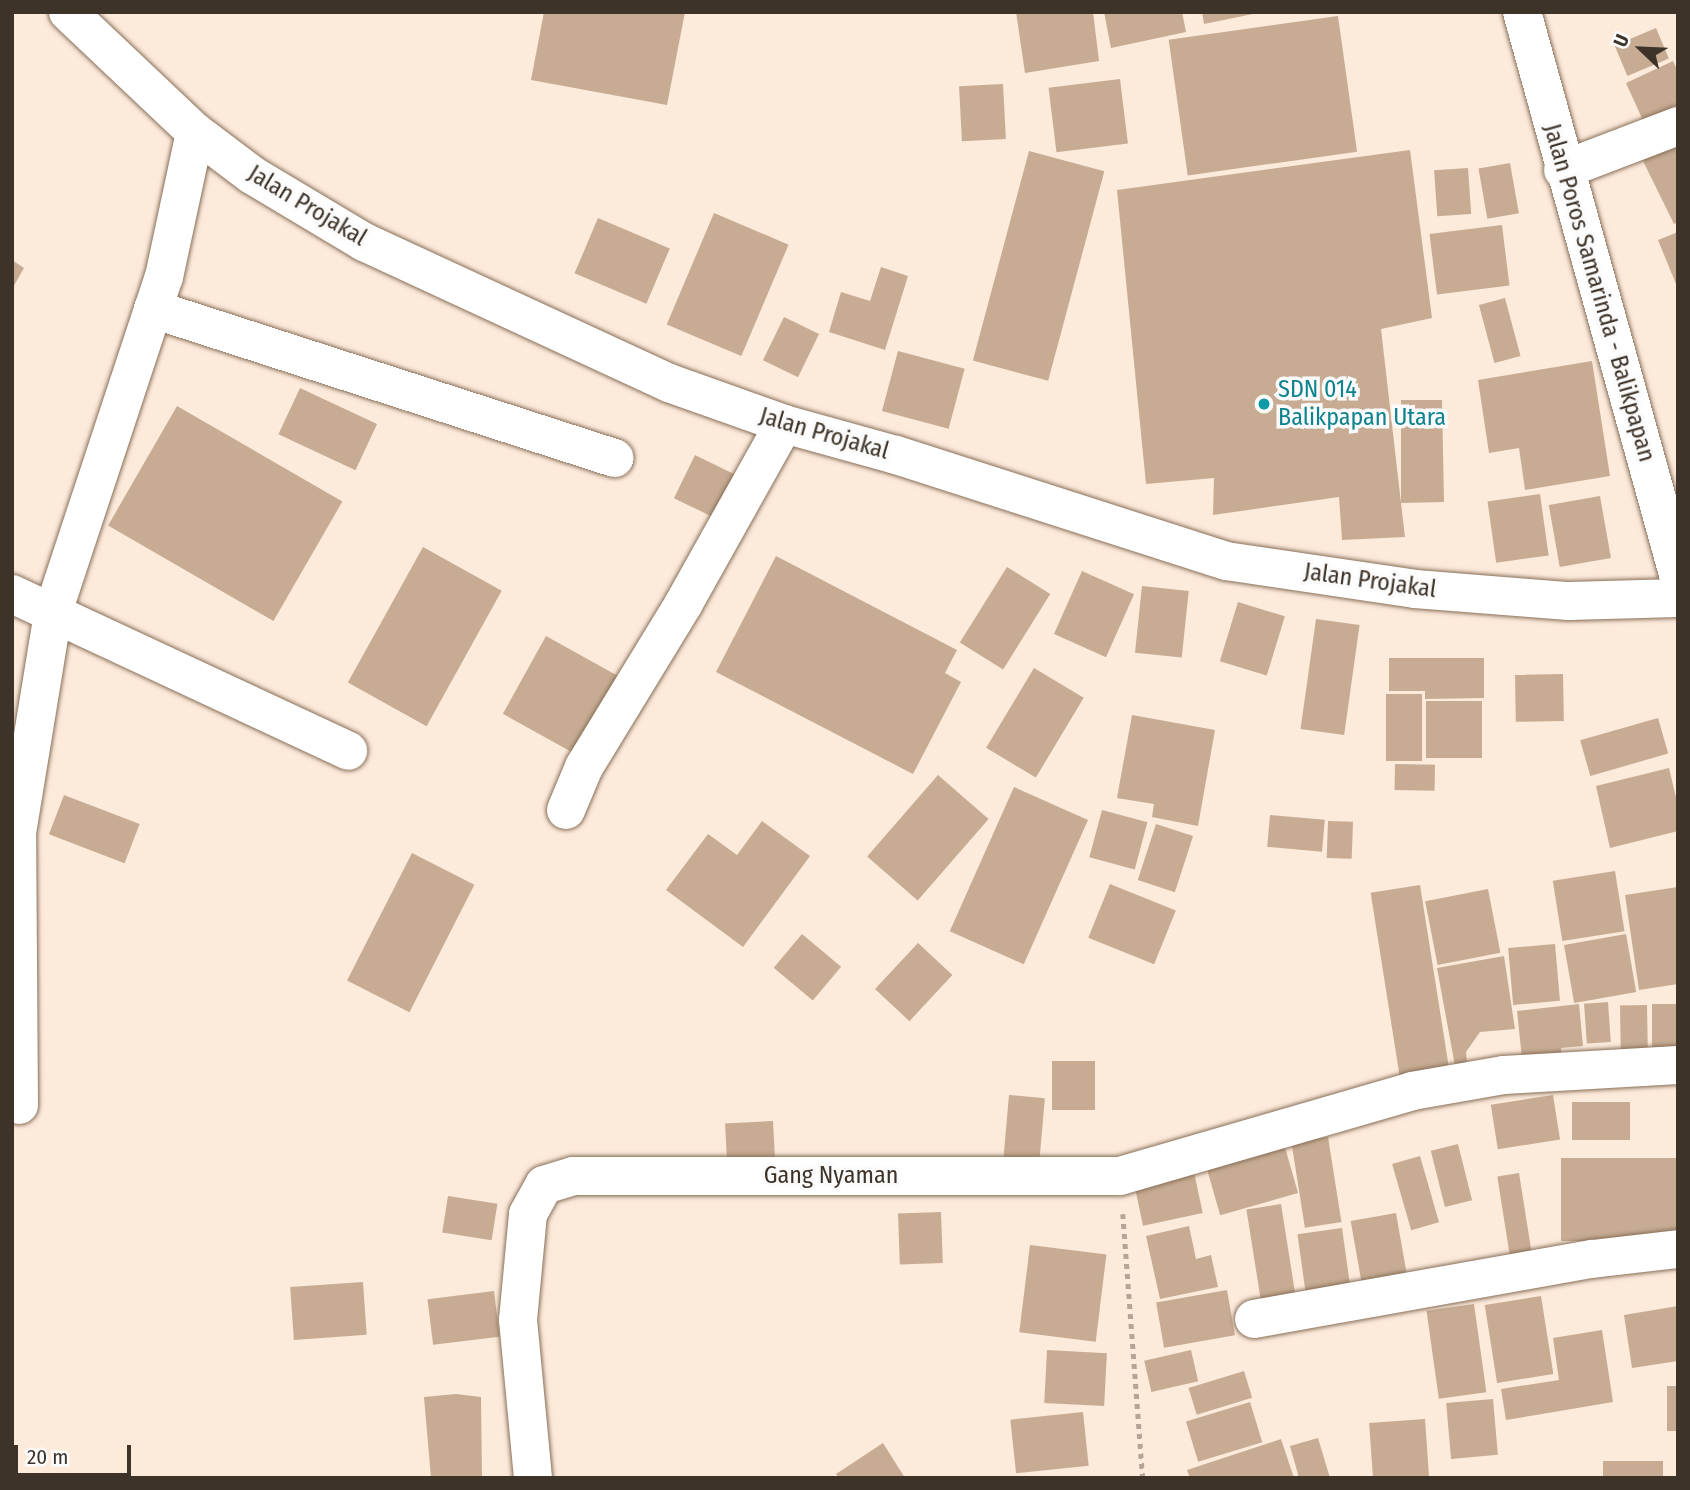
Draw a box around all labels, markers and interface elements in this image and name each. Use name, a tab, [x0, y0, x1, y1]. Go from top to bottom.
north arrow	[1606, 14, 1676, 84]
text: U	[1608, 31, 1634, 50]
street label: Jalan Poros Samarinda - Balikpapan	[1537, 121, 1661, 465]
street label: Jalan Projakal	[242, 159, 372, 253]
place label: SDN 014 Balikpapan Utara	[1278, 376, 1446, 432]
marker: SDN 014 Balikpapan Utara	[1256, 396, 1272, 412]
street label: Jalan Projakal	[756, 402, 892, 466]
street label: Jalan Projakal	[1302, 557, 1438, 605]
street label: Gang Nyaman	[764, 1162, 898, 1190]
scale bar	[18, 1430, 135, 1474]
text: 20 m	[27, 1444, 68, 1470]

